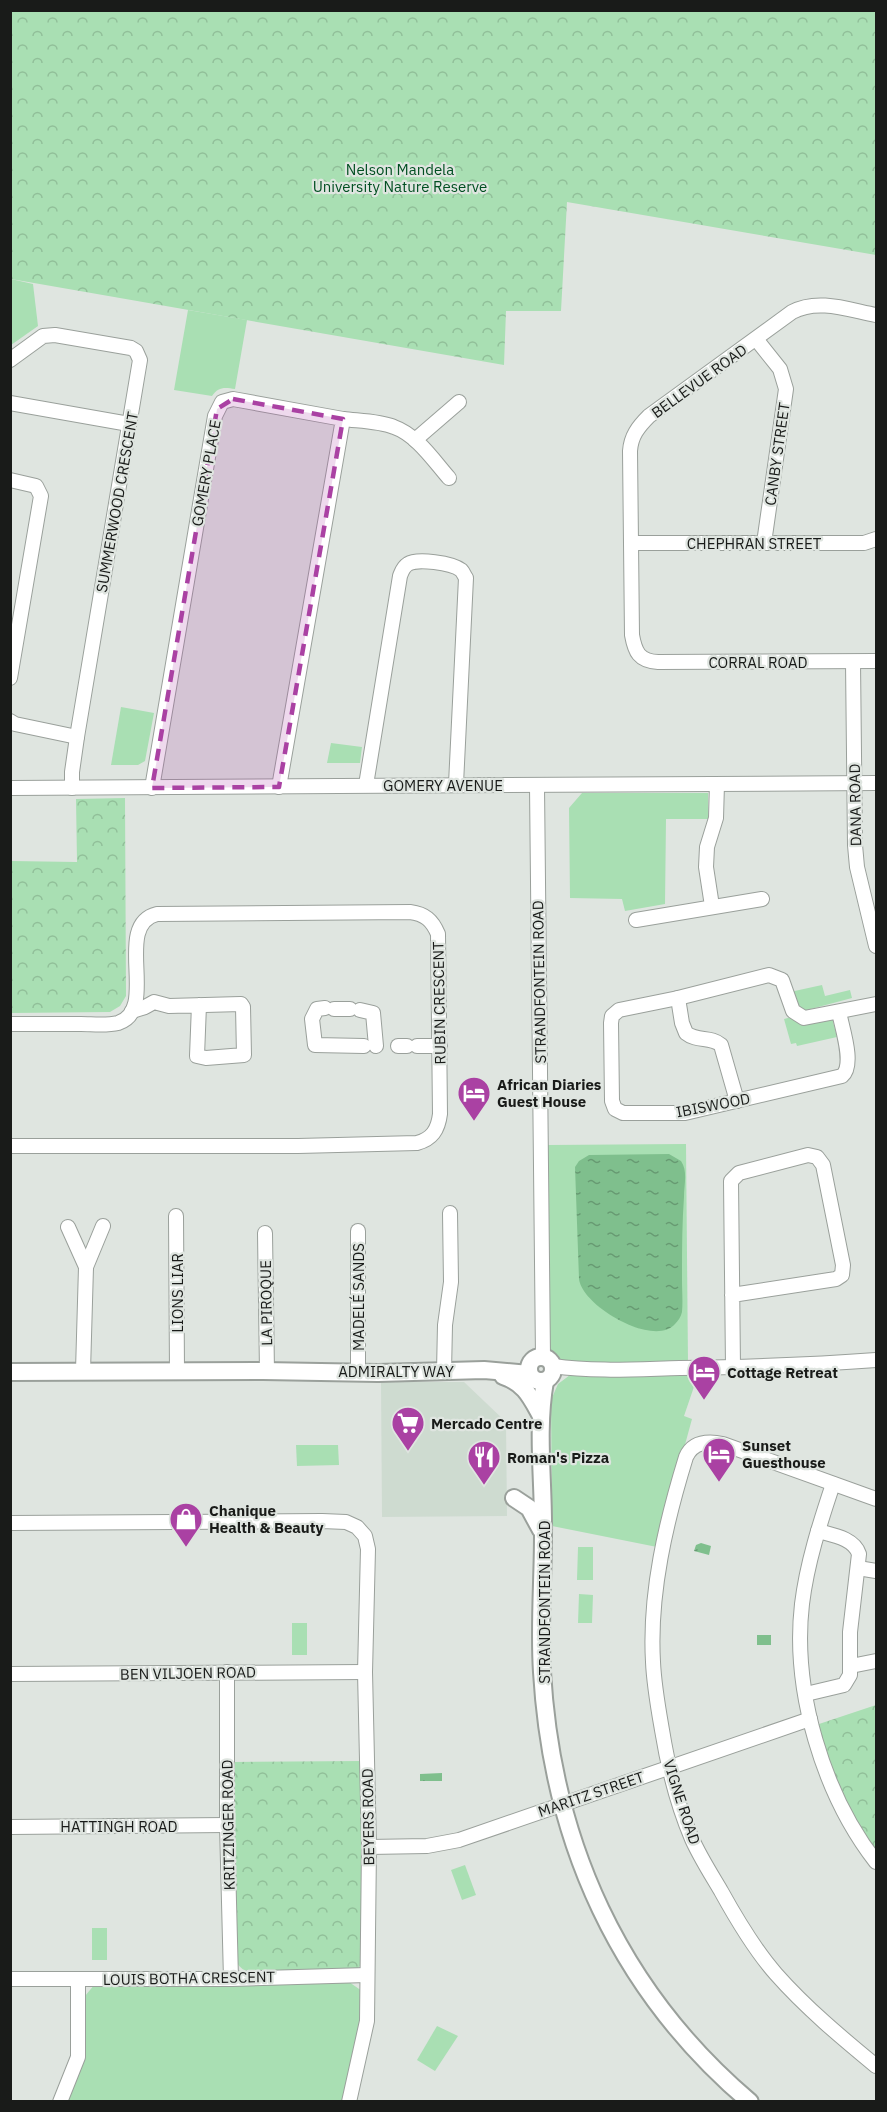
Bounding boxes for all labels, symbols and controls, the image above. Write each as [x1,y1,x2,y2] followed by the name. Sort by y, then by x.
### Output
[313,160,487,196] park label: Nelson Mandela University Nature Reserve
[648,340,750,422] street label: BELLEVUE ROAD
[760,401,794,507] street label: CANBY STREET
[92,410,142,594] street label: SUMMERWOOD CRESCENT
[187,418,225,528] street label: GOMERY PLACE
[687,534,822,553] street label: CHEPHRAN STREET
[708,653,808,672] street label: CORRAL ROAD
[845,763,865,847] street label: DANA ROAD
[383,776,503,795] street label: GOMERY AVENUE
[528,900,550,1064] street label: STRANDFONTEIN ROAD
[428,941,450,1065] street label: RUBIN CRESCENT
[456,1075,492,1122] hotel icon: African Diaries Guest House
[497,1075,602,1111] place label: African Diaries Guest House
[674,1088,752,1122] street label: IBISWOOD
[349,1243,368,1351] street label: MADELÉ SANDS
[168,1253,187,1333] street label: LIONS LIAR
[256,1260,276,1346] street label: LA PIROQUE
[686,1354,722,1401] hotel icon: Cottage Retreat
[338,1362,454,1381] street label: ADMIRALTY WAY
[727,1363,838,1382] place label: Cottage Retreat
[390,1405,426,1452] supermarket icon: Mercado Centre
[431,1414,542,1433] place label: Mercado Centre
[701,1436,737,1483] hotel icon: Sunset Guesthouse
[742,1436,826,1472] place label: Sunset Guesthouse
[466,1439,502,1486] restaurant icon: Roman's Pizza
[507,1448,610,1467] place label: Roman's Pizza
[168,1501,204,1548] shop icon: Chanique Health & Beauty
[209,1501,324,1537] place label: Chanique Health & Beauty
[535,1520,554,1684] street label: STRANDFONTEIN ROAD
[120,1662,256,1684] street label: BEN VILJOEN ROAD
[659,1757,705,1847] street label: VIGNE ROAD
[217,1759,239,1891] street label: KRITZINGER ROAD
[535,1767,647,1821] street label: MARITZ STREET
[358,1768,378,1866] street label: BEYERS ROAD
[60,1817,178,1836] street label: HATTINGH ROAD
[103,1967,276,1989] street label: LOUIS BOTHA CRESCENT

